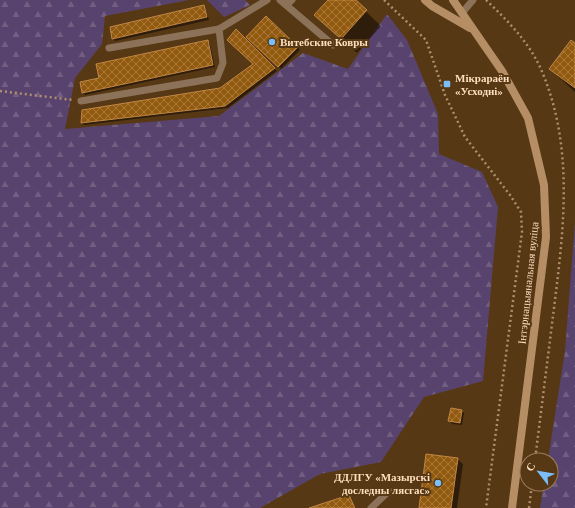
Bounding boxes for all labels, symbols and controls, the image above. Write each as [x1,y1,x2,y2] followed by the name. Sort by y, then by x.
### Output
[280,36,368,48] place label: Витебские Ковры
[267,37,277,47] marker: Витебские Ковры
[455,72,510,97] place label: Мікрараён «Усходні»
[442,79,452,89] marker: Мікрараён «Усходні»
[516,221,540,345] street label: Інтэрнацыянальная вуліца
[519,452,559,492] north arrow
[523,460,538,473] text: С
[334,471,430,496] place label: ДДЛГУ «Мазырскі доследны лясгас»
[433,478,443,488] marker: ДДЛГУ «Мазырскі доследны лясгас»

